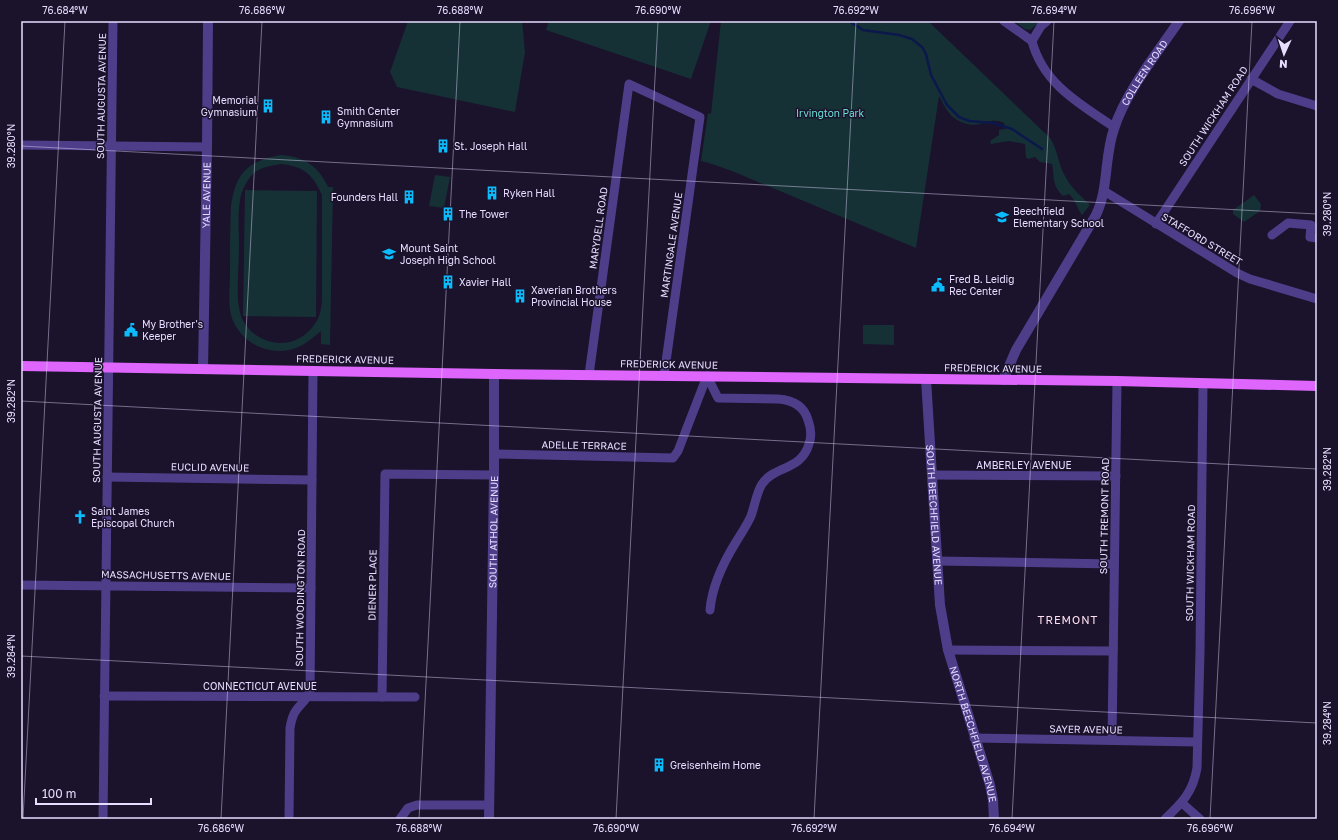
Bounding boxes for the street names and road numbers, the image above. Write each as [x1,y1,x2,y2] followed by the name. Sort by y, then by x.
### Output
[94,33,108,159] street label: SOUTH AUGUSTA AVENUE
[1119,38,1170,107] street label: COLLEEN ROAD
[1176,64,1250,168] street label: SOUTH WICKHAM ROAD
[200,162,213,228] street label: YALE AVENUE
[586,186,610,270] street label: MARYDELL ROAD
[658,191,684,299] street label: MARTINGALE AVENUE
[1160,210,1244,268] street label: STAFFORD STREET
[296,352,394,366] street label: FREDERICK AVENUE
[90,357,104,483] street label: SOUTH AUGUSTA AVENUE
[620,357,718,371] street label: FREDERICK AVENUE
[944,361,1042,375] street label: FREDERICK AVENUE
[541,438,627,452] street label: ADELLE TERRACE
[924,444,945,585] street label: SOUTH BEECHFIELD AVENUE
[1097,458,1111,574] street label: SOUTH TREMONT ROAD
[976,459,1072,471] street label: AMBERLEY AVENUE
[171,460,249,474] street label: EUCLID AVENUE
[486,476,500,588] street label: SOUTH ATHOL AVENUE
[1183,504,1197,622] street label: SOUTH WICKHAM ROAD
[293,529,307,667] street label: SOUTH WOODINGTON ROAD
[365,549,379,621] street label: DIENER PLACE
[101,568,231,582] street label: MASSACHUSETTS AVENUE
[947,665,999,803] street label: NORTH BEECHFIELD AVENUE
[203,680,317,692] street label: CONNECTICUT AVENUE
[1049,722,1123,736] street label: SAYER AVENUE

